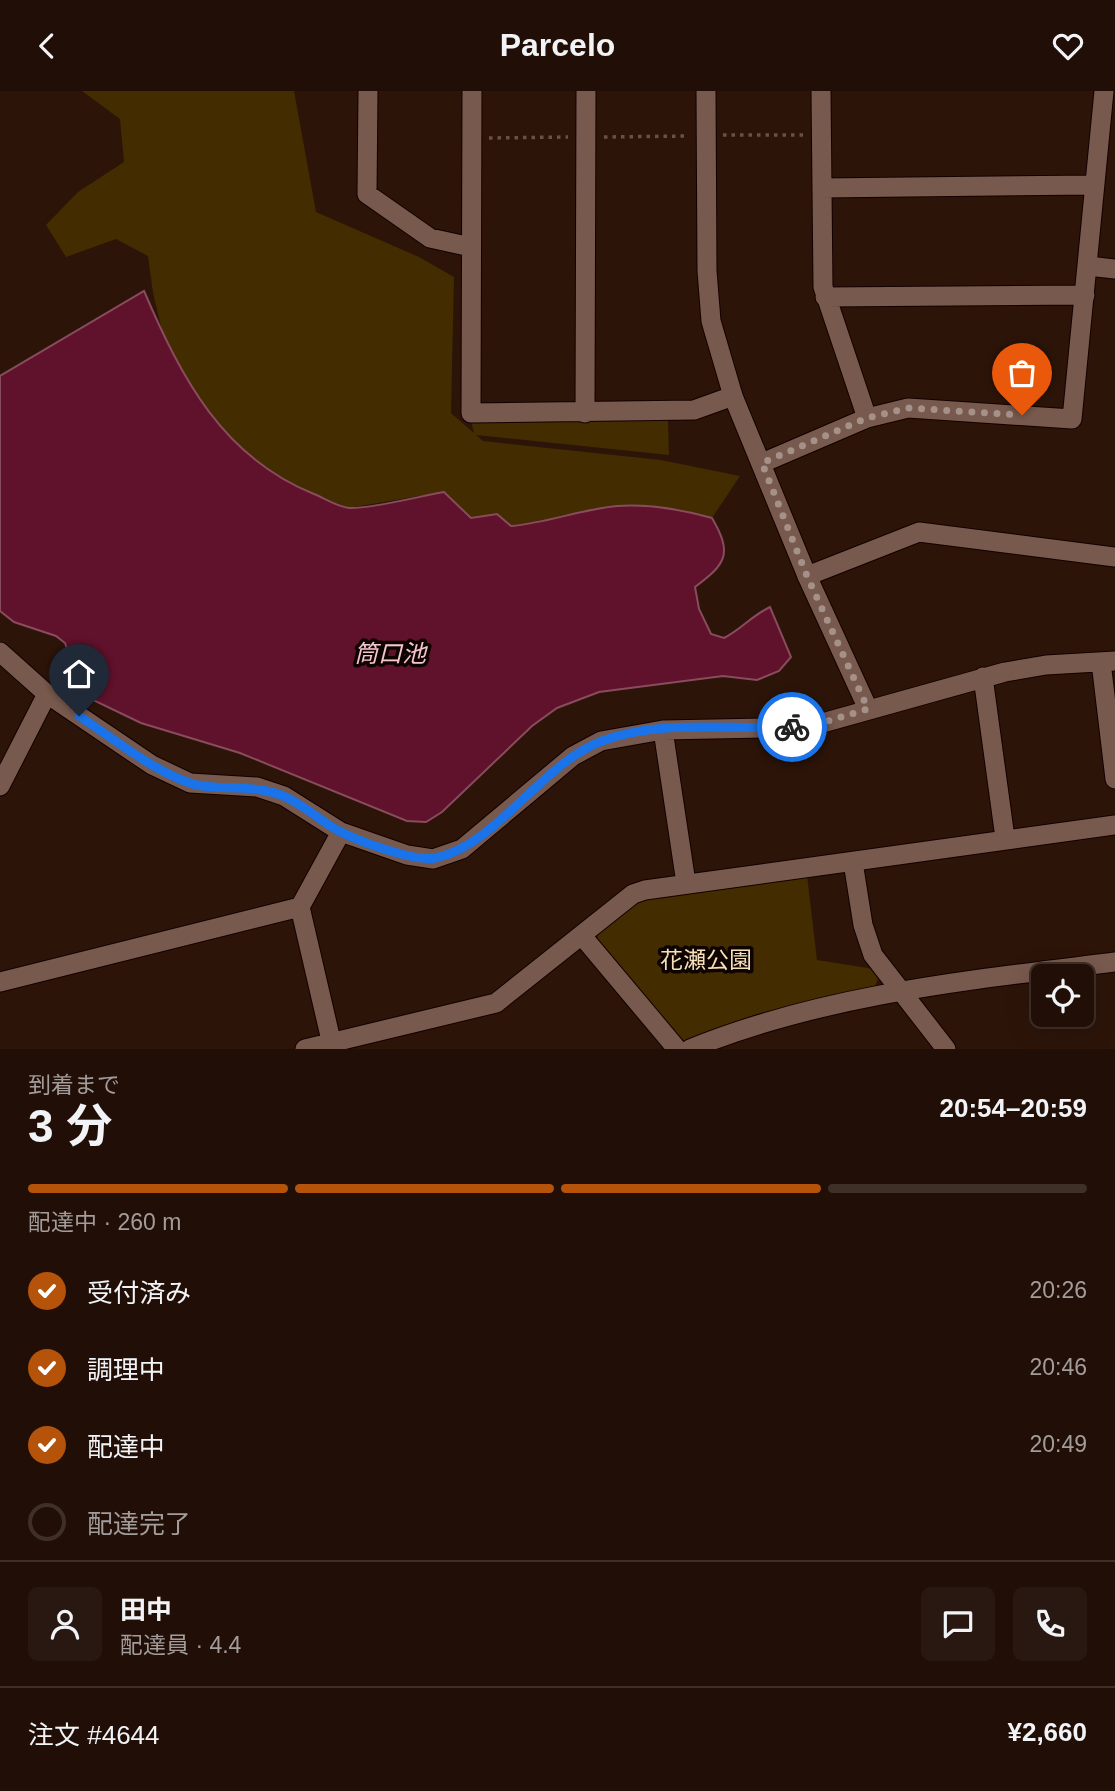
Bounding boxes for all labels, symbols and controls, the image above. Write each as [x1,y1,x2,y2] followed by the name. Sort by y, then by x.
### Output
[28,27,66,65] icon: back
[500,27,615,63] text: Parcelo
[1049,27,1087,65] icon: heart
[992,343,1052,415] pin
[1003,354,1041,392] icon: bag
[354,640,428,667] water label: 筒口池
[49,644,109,716] pin
[60,655,98,693] icon: home
[757,692,827,762] courier
[773,708,811,746] icon: bike
[660,947,752,973] park label: 花瀬公園
[1031,964,1094,1027] map controls
[1031,964,1094,1027] button: locate
[28,1072,120,1098] text: 到着まで
[940,1093,1087,1123] text: 20:54–20:59
[28,1100,112,1152] text: 3 分
[28,1209,181,1235] text: 配達中 · 260 m
[28,1272,66,1310] icon: check
[1029,1277,1087,1303] text: 20:26
[87,1278,191,1308] text: 受付済み
[28,1349,66,1387] icon: check
[1029,1354,1087,1380] text: 20:46
[87,1355,165,1385] text: 調理中
[28,1426,66,1464] icon: check
[1029,1431,1087,1457] text: 20:49
[87,1432,165,1462] text: 配達中
[87,1509,191,1539] text: 配達完了
[28,1587,102,1661] button: person
[921,1587,995,1661] button: chat
[1013,1587,1087,1661] button: phone
[120,1595,172,1625] text: 田中
[120,1632,241,1658] text: 配達員 · 4.4
[1007,1717,1087,1747] text: ¥2,660
[28,1720,160,1750] text: 注文 #4644

